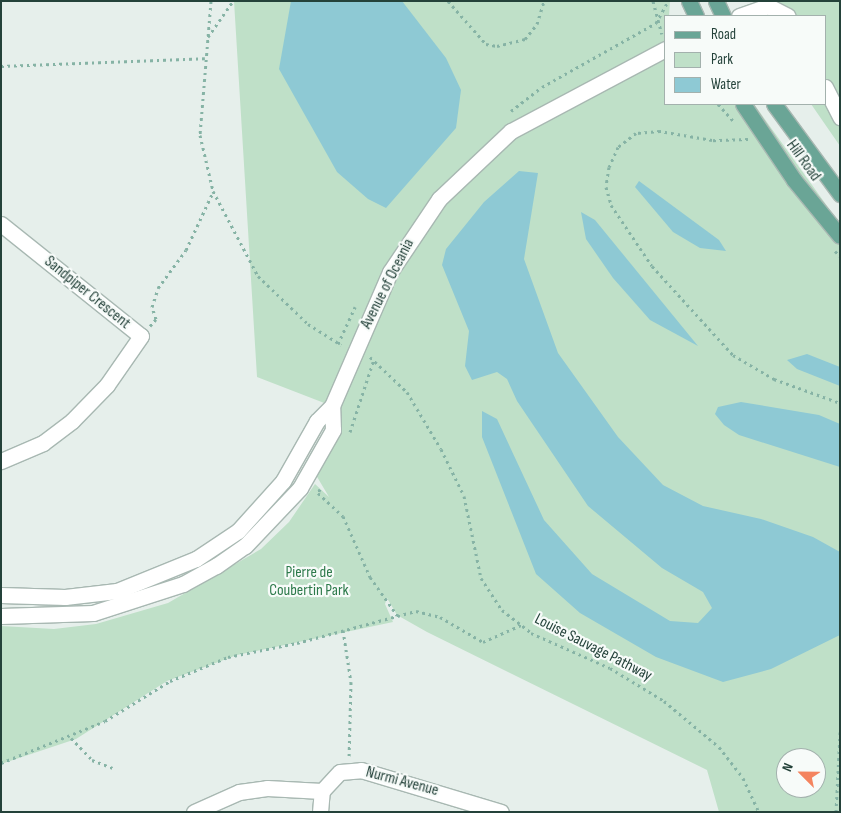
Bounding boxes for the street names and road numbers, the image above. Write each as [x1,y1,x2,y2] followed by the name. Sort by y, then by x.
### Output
[782,137,824,185] street label: Hill Road
[357,236,419,332] street label: Avenue of Oceania
[40,252,134,334] street label: Sandpiper Crescent
[531,610,655,686] street label: Louise Sauvage Pathway
[364,763,440,801] street label: Nurmi Avenue

